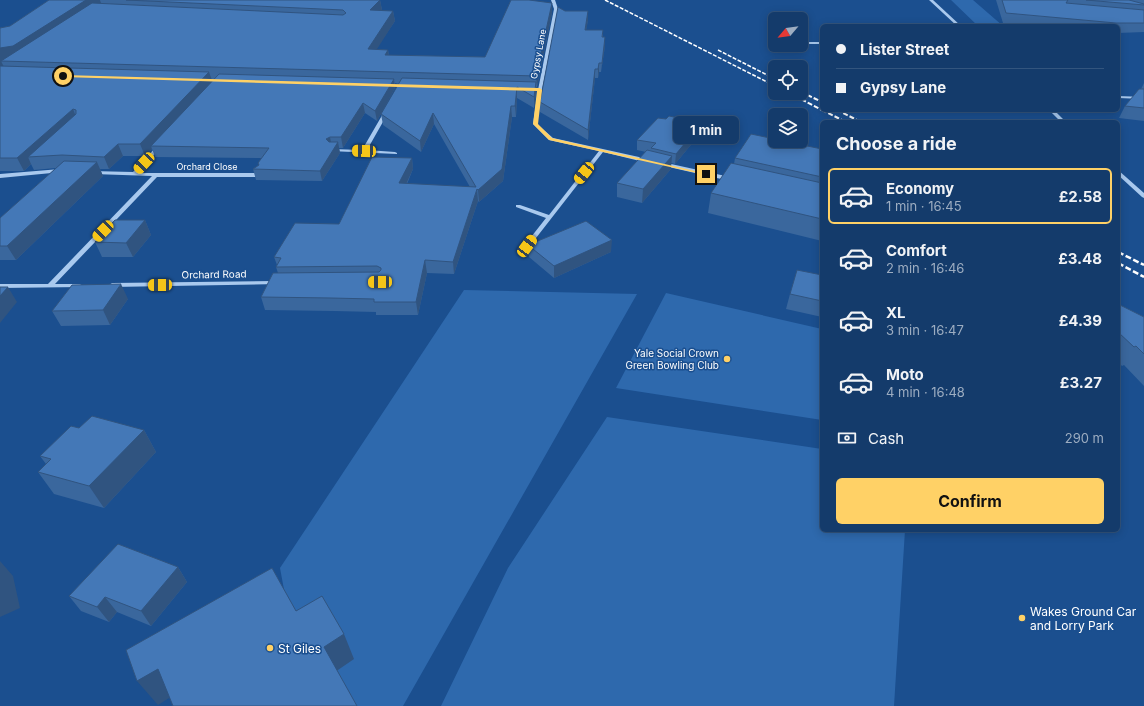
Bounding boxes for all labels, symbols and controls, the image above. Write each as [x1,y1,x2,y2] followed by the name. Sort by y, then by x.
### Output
[768,12,808,52] north arrow
[768,12,808,148] map controls
[528,28,548,80] street label: Gypsy Lane
[860,40,949,59] text: Lister Street
[768,60,808,100] button: locate
[54,67,72,85] route start
[860,78,946,97] text: Gypsy Lane
[768,108,808,148] button: layers
[673,116,739,144] callout: 1 min
[690,122,722,138] text: 1 min
[836,133,957,154] text: Choose a ride
[352,145,376,157] car
[131,150,157,176] car
[572,160,596,186] car
[176,161,238,172] street label: Orchard Close
[697,165,715,183] route end
[838,178,874,214] icon: car
[886,179,954,198] text: Economy
[1059,187,1102,206] text: £2.58
[886,198,962,214] text: 1 min · 16:45
[90,218,116,244] car
[515,233,539,259] car
[838,240,874,276] icon: car
[886,241,947,260] text: Comfort
[1058,249,1102,268] text: £3.48
[886,260,964,276] text: 2 min · 16:46
[181,267,247,281] street label: Orchard Road
[368,276,392,288] car
[148,279,172,291] car
[838,302,874,338] icon: car
[886,303,906,322] text: XL
[1059,311,1102,330] text: £4.39
[886,322,964,338] text: 3 min · 16:47
[626,347,719,371] place label: Yale Social Crown Green Bowling Club
[722,354,732,364] marker: Yale Social Crown Green Bowling Club
[838,364,874,400] icon: car
[886,365,924,384] text: Moto
[1060,373,1102,392] text: £3.27
[886,384,965,400] text: 4 min · 16:48
[836,427,858,449] icon: cash
[868,429,904,448] text: Cash
[1065,430,1104,446] text: 290 m
[836,478,1104,524] button: Confirm
[1030,604,1137,633] place label: Wakes Ground Car and Lorry Park
[1017,613,1027,623] marker: Wakes Ground Car and Lorry Park
[278,641,321,656] place label: St Giles
[265,643,275,653] marker: St Giles

